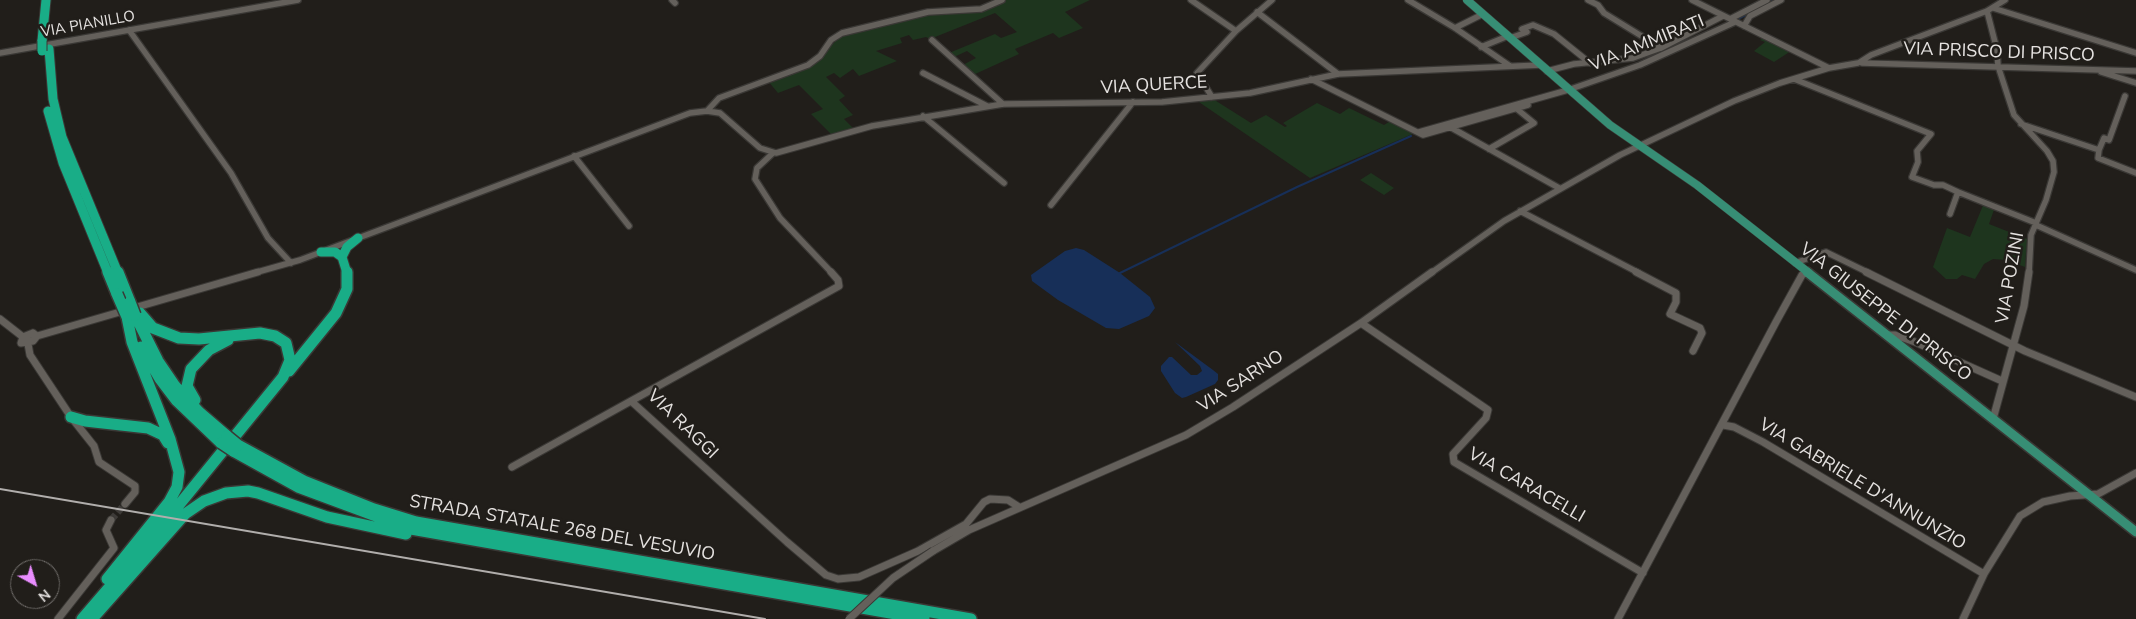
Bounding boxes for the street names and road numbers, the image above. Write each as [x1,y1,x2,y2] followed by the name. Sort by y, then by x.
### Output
[39,8,137,42] street label: VIA PIANILLO
[1586,11,1708,77] street label: VIA AMMIRATI
[1903,39,2095,67] street label: VIA PRISCO DI PRISCO
[1100,72,1208,100] street label: VIA QUERCE
[1992,230,2030,326] street label: VIA POZINI
[1795,239,1975,387] street label: VIA GIUSEPPE DI PRISCO
[1194,346,1288,418] street label: VIA SARNO
[642,386,722,464] street label: VIA RAGGI
[1755,415,1969,555] street label: VIA GABRIELE D'ANNUNZIO
[1464,444,1588,528] street label: VIA CARACELLI
[408,491,716,567] street label: STRADA STATALE 268 DEL VESUVIO

